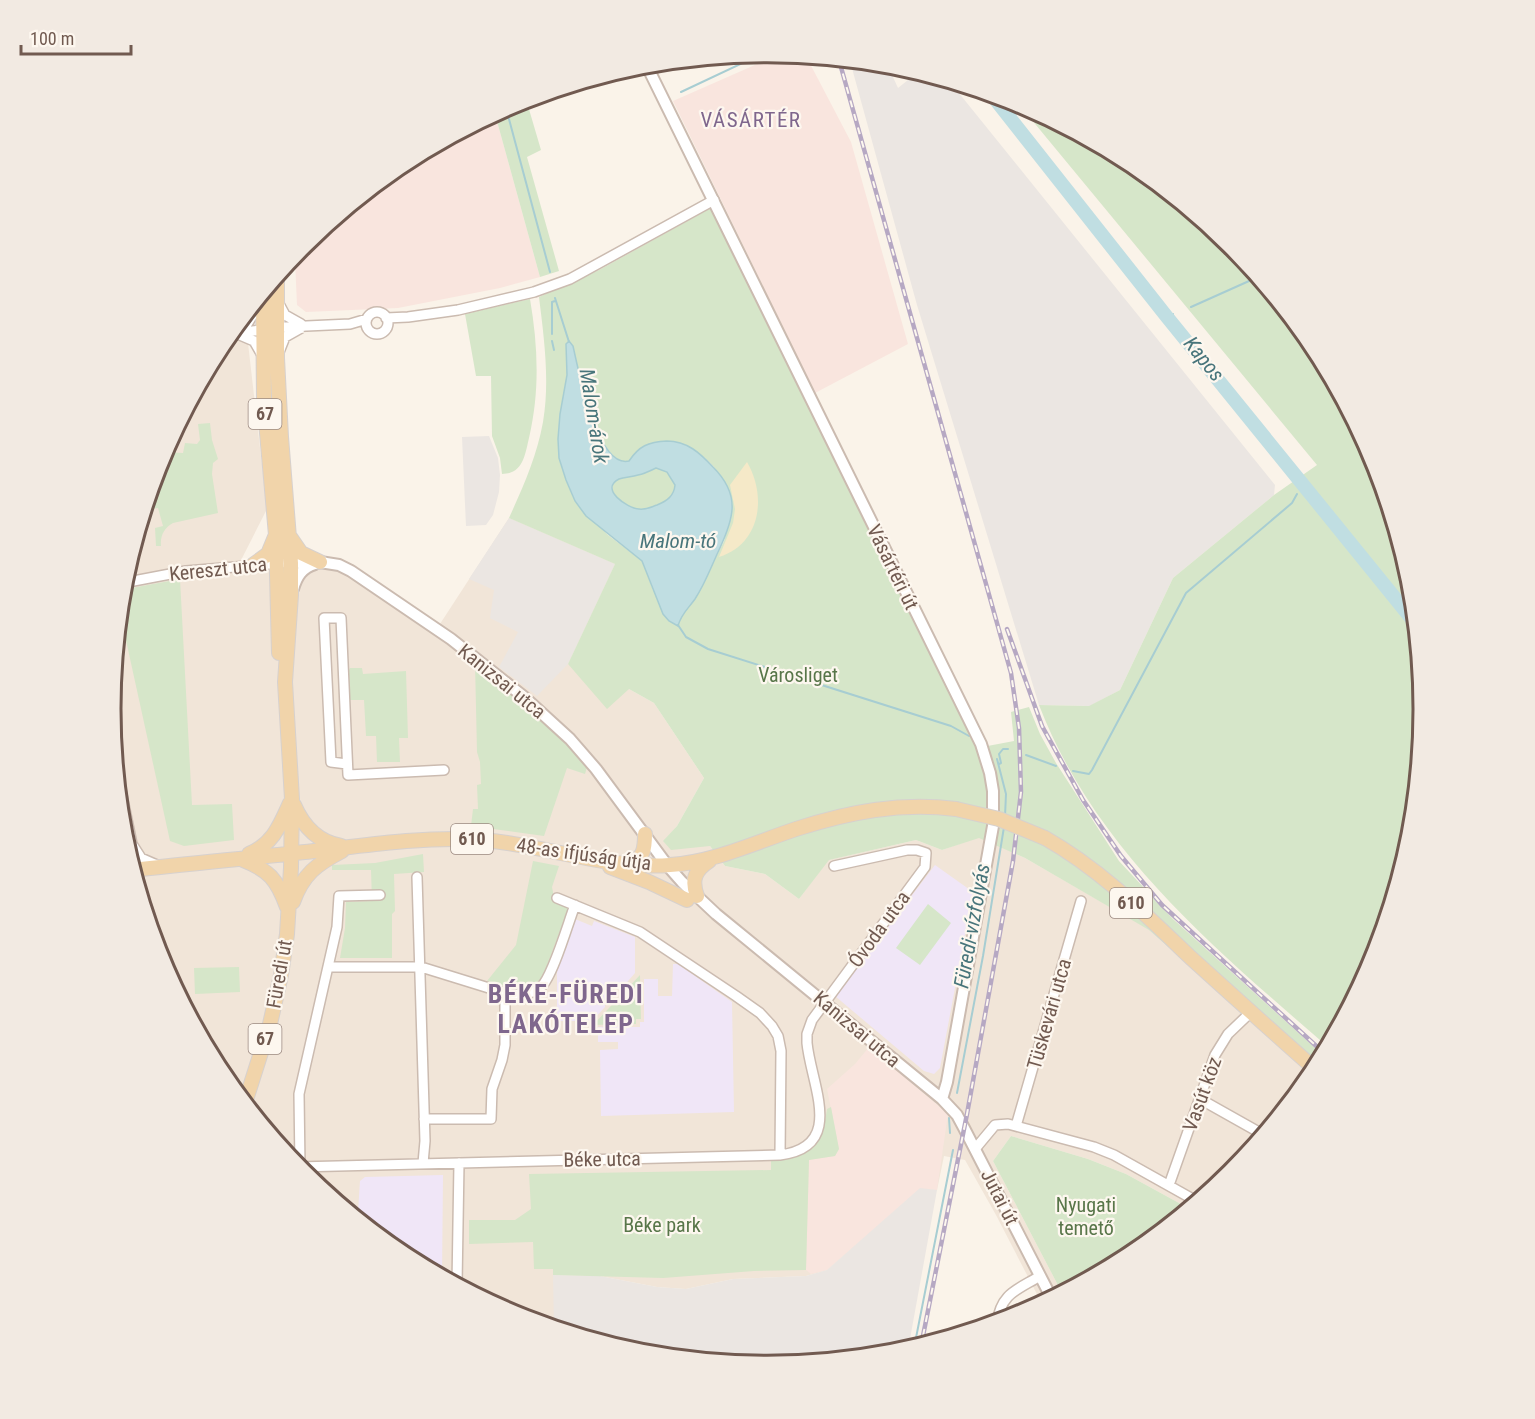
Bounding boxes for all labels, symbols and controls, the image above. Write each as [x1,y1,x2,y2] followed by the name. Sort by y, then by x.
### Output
[21,18,130,56] scale bar
[30,28,74,49] text: 100 m
[701,108,801,132] district label: VÁSÁRTÉR
[1179,332,1229,386] water label: Kapos
[575,367,613,466] water label: Malom-árok
[248,399,282,429] road number: 67
[862,520,924,614] street label: Vásártéri út
[640,529,716,553] water label: Malom-tó
[168,552,268,586] street label: Kereszt utca
[453,638,551,724] street label: Kanizsai utca
[758,663,838,687] park label: Városliget
[451,824,493,854] road number: 610
[515,833,653,875] street label: 48-as ifjúság útja
[949,862,995,990] water label: Füredi-vízfolyás
[843,886,915,972] street label: Óvoda utca
[1110,888,1152,918] road number: 610
[261,938,297,1010] street label: Füredi út
[1022,956,1076,1072] street label: Tüskevári utca
[488,979,644,1039] district label: BÉKE-FÜREDI LAKÓTELEP
[809,986,905,1072] street label: Kanizsai utca
[248,1024,282,1054] road number: 67
[1177,1054,1227,1134] street label: Vasút köz
[563,1146,641,1172] street label: Béke utca
[976,1165,1024,1229] street label: Jutai út
[1056,1193,1116,1240] park label: Nyugati temető
[623,1213,701,1237] park label: Béke park

